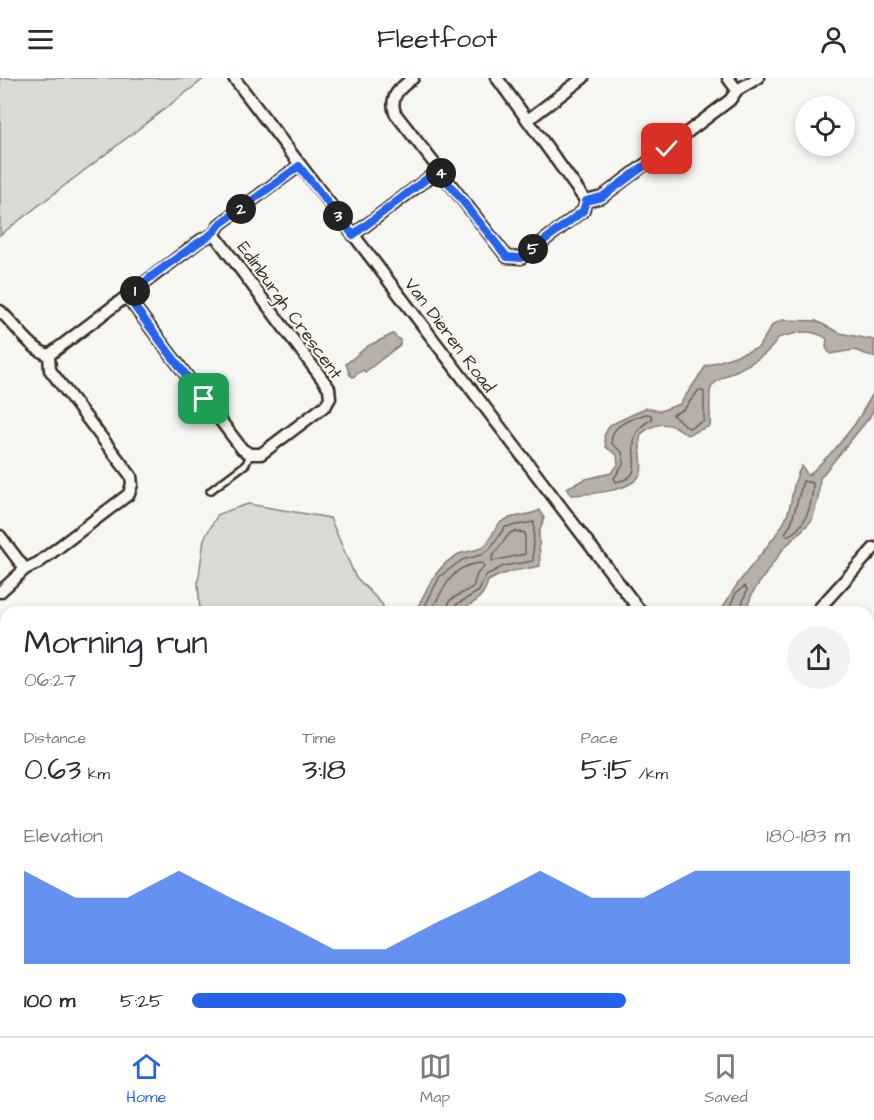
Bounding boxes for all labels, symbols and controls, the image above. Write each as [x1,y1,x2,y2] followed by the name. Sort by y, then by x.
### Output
[377,20,497,58] text: Fleetfoot
[24,23,57,56] icon: menu
[817,23,850,56] icon: person
[795,96,855,156] map controls
[795,96,855,156] button: locate
[641,123,692,174] pin
[650,132,683,165] icon: check
[426,158,456,188] pin: 4
[436,162,446,184] text: 4
[226,194,256,224] pin: 2
[236,198,246,220] text: 2
[323,201,353,231] pin: 3
[334,205,342,227] text: 3
[518,234,548,264] pin: 5
[230,236,349,386] street label: Edinburgh Crescent
[527,238,539,260] text: 5
[398,273,501,398] street label: Van Dieren Road
[120,276,150,306] pin: 1
[134,280,136,302] text: 1
[178,373,229,424] pin
[187,382,220,415] icon: arrive
[24,620,208,666] text: Morning run
[787,626,850,689] button: share
[24,666,76,694] text: 06:27
[24,727,86,749] text: Distance
[302,727,336,749] text: Time
[581,727,618,749] text: Pace
[24,749,81,791] text: 0.63
[302,749,346,791] text: 3:18
[581,749,632,791] text: 5:15
[81,763,110,785] text: km
[632,763,668,785] text: /km
[24,822,103,850] text: Elevation
[766,822,850,850] text: 180–183 m
[24,987,75,1015] text: 100 m
[120,987,163,1015] text: 5:25
[126,1050,166,1108] tab: Home
[419,1050,452,1108] tab: Map
[704,1050,748,1108] tab: Saved

